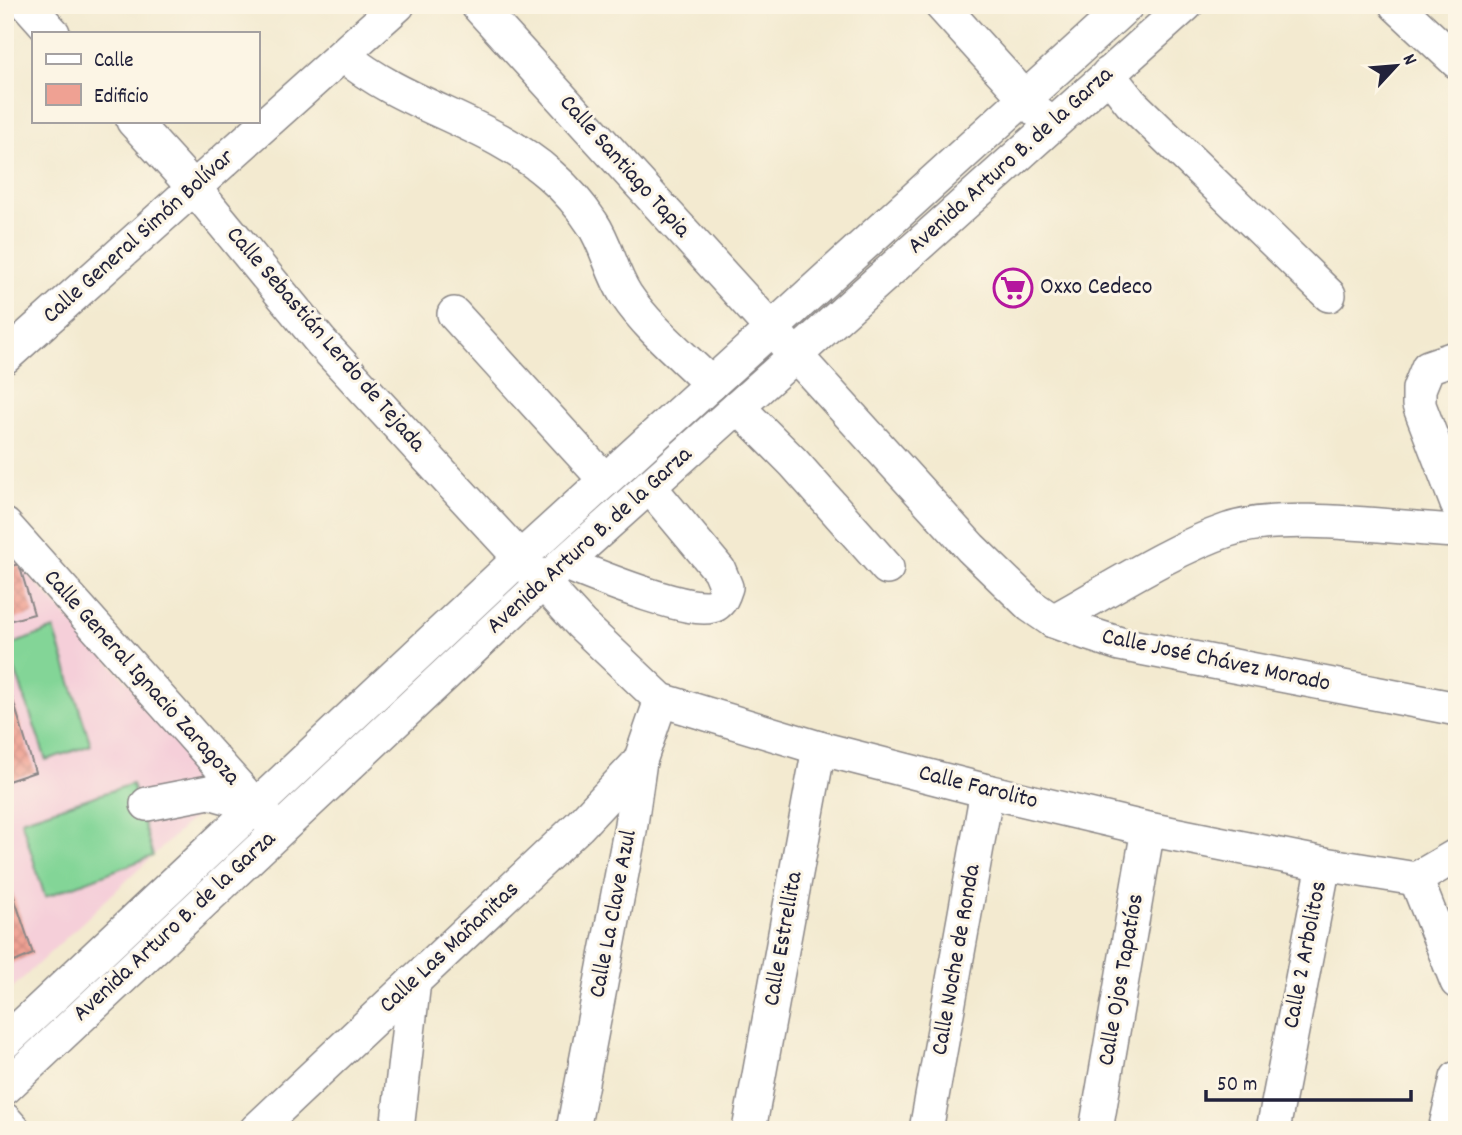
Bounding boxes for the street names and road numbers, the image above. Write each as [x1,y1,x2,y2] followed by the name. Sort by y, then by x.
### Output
[901,59,1122,263] street label: Avenida Arturo B. de la Garza
[550,88,698,247] street label: Calle Santiago Tapia
[36,142,242,332] street label: Calle General Simón Bolívar
[217,220,433,461] street label: Calle Sebastián Lerdo de Tejada
[480,439,701,643] street label: Avenida Arturo B. de la Garza
[35,562,248,794] street label: Calle General Ignacio Zaragoza
[1099,620,1333,702] street label: Calle José Chávez Morado
[915,757,1041,819] street label: Calle Farolito
[66,823,285,1030] street label: Avenida Arturo B. de la Garza
[581,827,647,1001] street label: Calle La Clave Azul
[923,861,991,1058] street label: Calle Noche de Ronda
[755,868,813,1009] street label: Calle Estrellita
[372,874,528,1022] street label: Calle Las Mañanitas
[1275,878,1337,1032] street label: Calle 2 Arbolitos
[1090,891,1154,1069] street label: Calle Ojos Tapatíos

